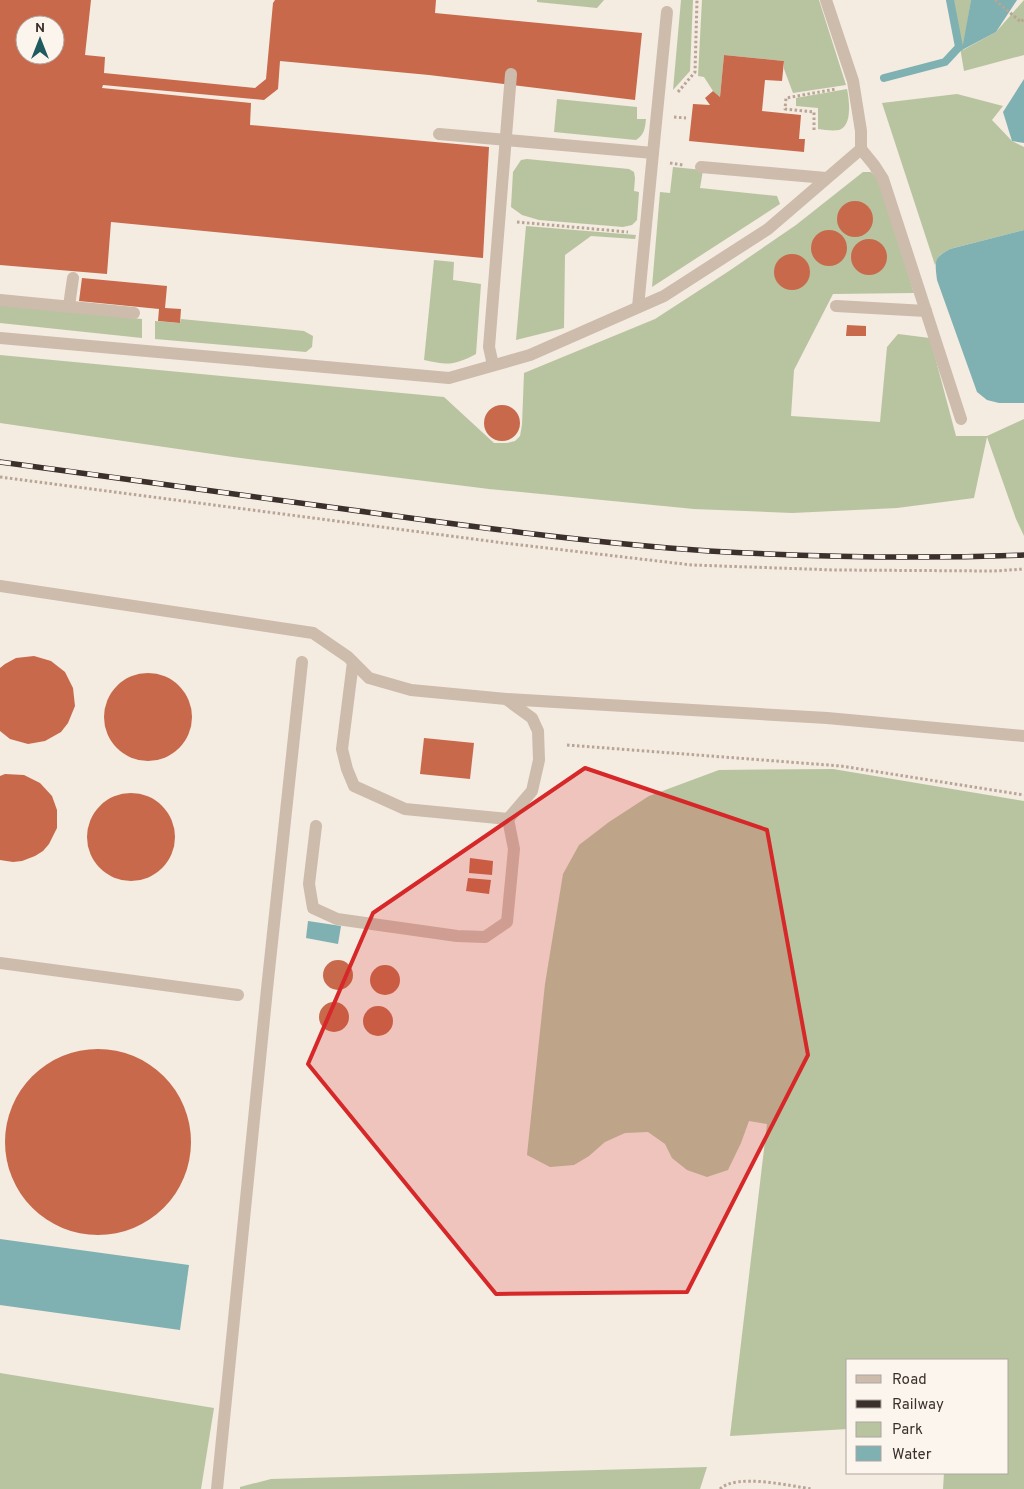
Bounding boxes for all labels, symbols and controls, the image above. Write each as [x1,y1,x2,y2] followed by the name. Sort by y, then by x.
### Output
[15,15,65,65] north arrow
[35,20,45,37] text: N
[846,1359,1009,1474] legend
[892,1371,927,1390] text: Road
[892,1396,944,1415] text: Railway
[892,1421,923,1440] text: Park
[892,1446,932,1465] text: Water

